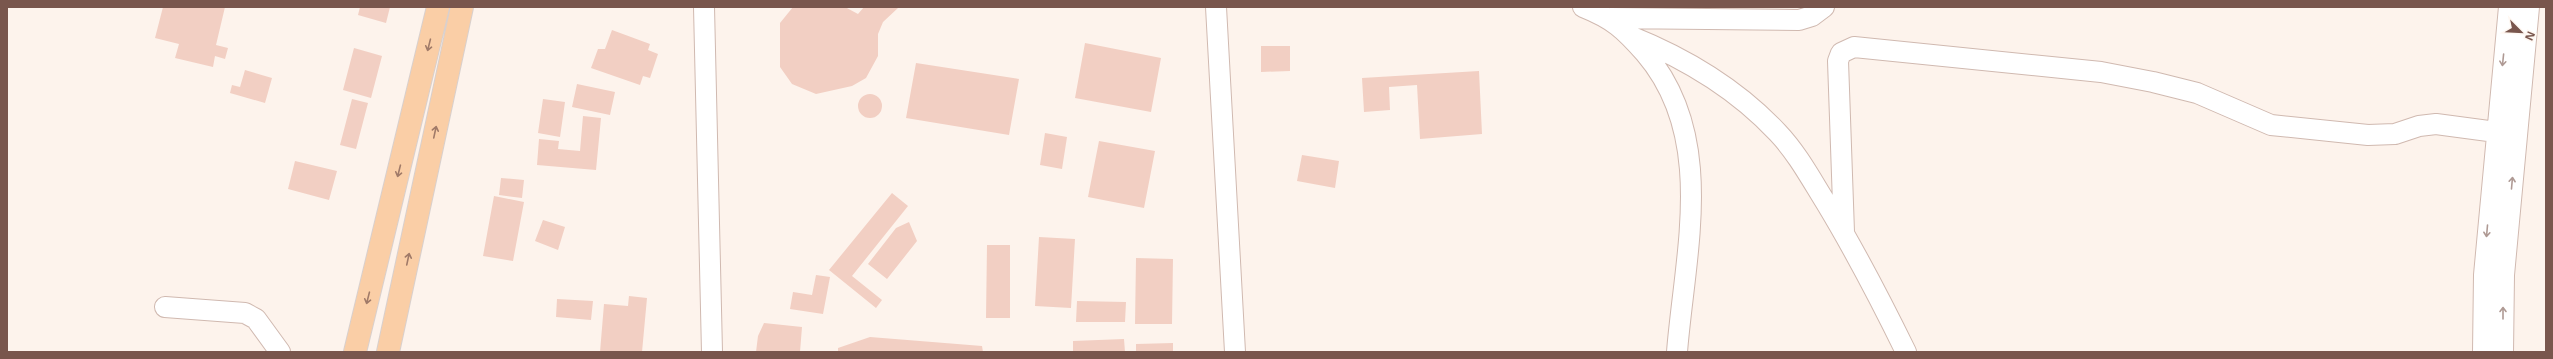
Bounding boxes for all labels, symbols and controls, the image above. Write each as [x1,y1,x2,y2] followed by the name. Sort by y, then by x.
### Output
[2501,12,2541,52] north arrow
[2522,29,2539,43] text: N
[425,38,432,51] one-way arrow
[2499,53,2506,66] one-way arrow
[431,126,439,139] one-way arrow
[394,164,402,177] one-way arrow
[2508,177,2515,190] one-way arrow
[2484,224,2491,237] one-way arrow
[404,253,412,266] one-way arrow
[364,291,372,304] one-way arrow
[2499,307,2507,320] one-way arrow

